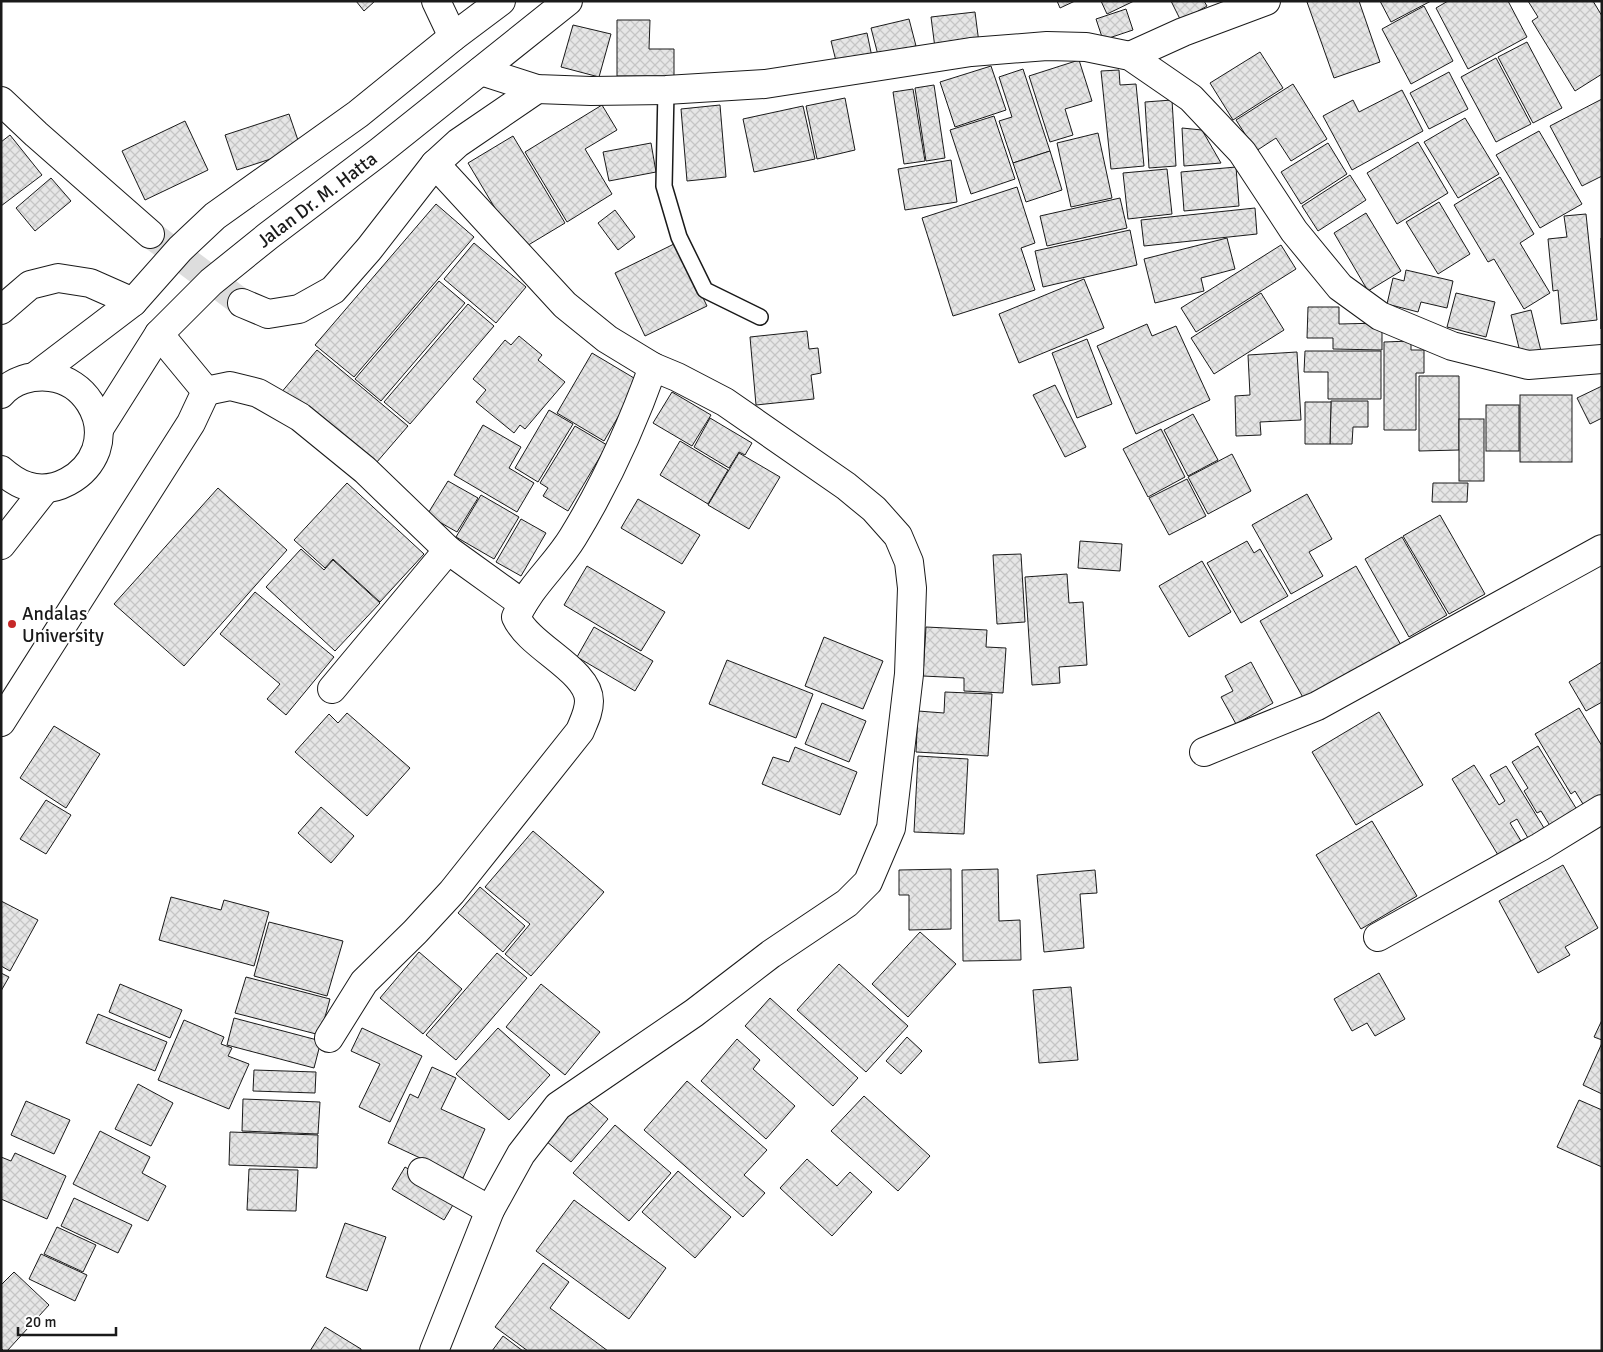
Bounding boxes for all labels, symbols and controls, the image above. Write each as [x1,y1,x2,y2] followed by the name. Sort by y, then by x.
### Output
[252,147,382,253] street label: Jalan Dr. M. Hatta
[22,602,104,648] place label: Andalas University
[6,618,18,630] marker: Andalas University
[18,1304,115,1336] scale bar
[25,1313,56,1331] text: 20 m

